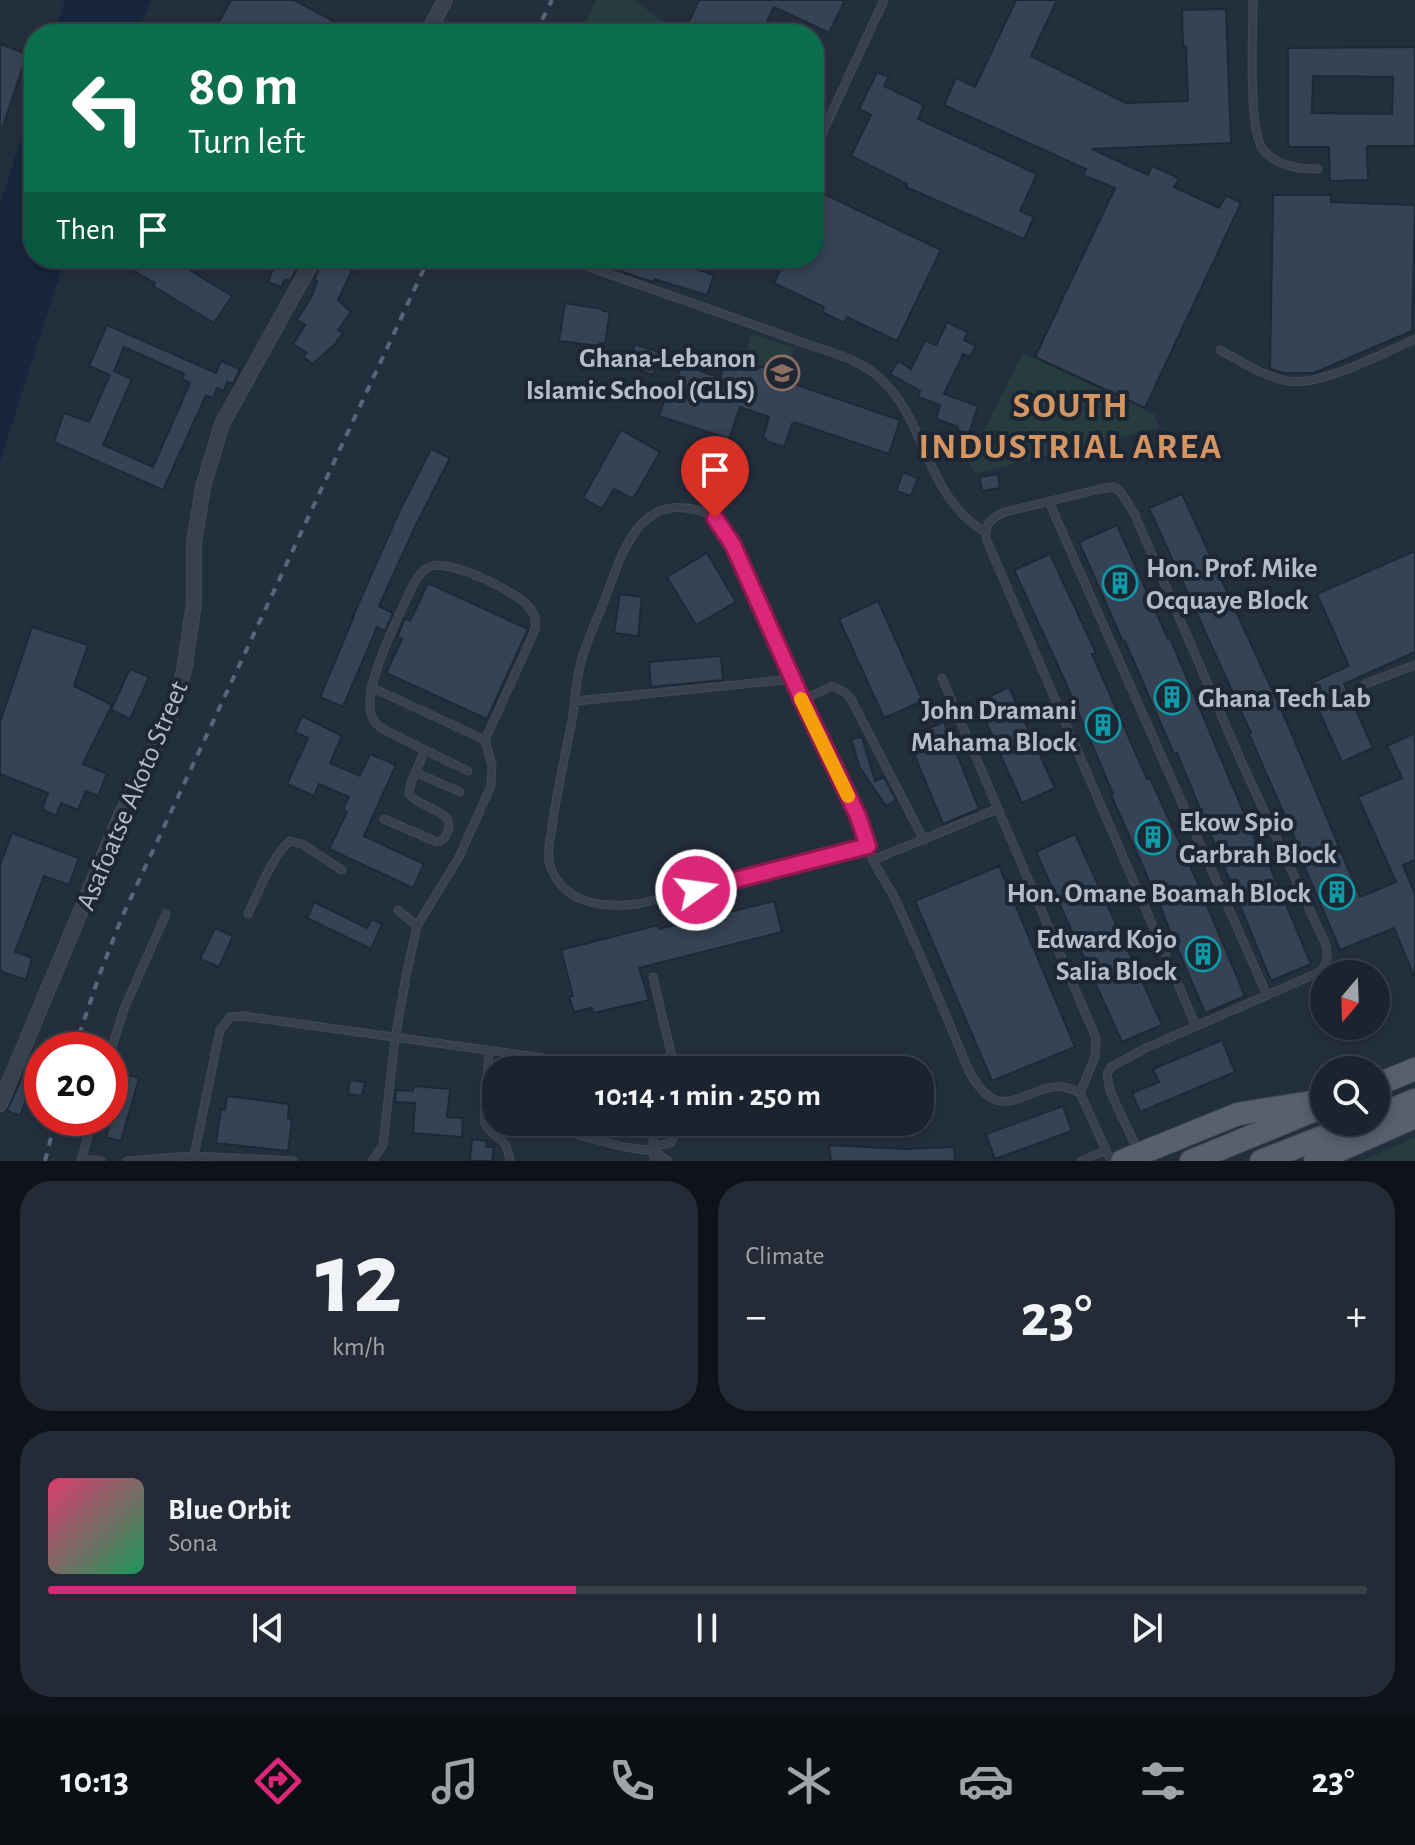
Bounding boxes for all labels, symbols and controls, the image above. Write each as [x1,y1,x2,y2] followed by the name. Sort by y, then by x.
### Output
[56,56,160,160] icon: left
[188,59,298,115] text: 80 m
[188,124,305,160] text: Turn left
[131,208,175,252] icon: arrive
[56,215,115,245] text: Then
[526,345,756,405] place label: Ghana-Lebanon Islamic School (GLIS)
[763,354,801,392] school or university icon: Ghana-Lebanon Islamic School (GLIS)
[919,388,1223,465] district label: SOUTH INDUSTRIAL AREA
[681,436,749,518] pin
[693,448,737,492] icon: arrive
[1146,555,1317,615] place label: Hon. Prof. Mike Ocquaye Block
[1101,564,1139,602] building icon: Hon. Prof. Mike Ocquaye Block
[72,677,194,914] street label: Asafoatse Akoto Street
[1153,678,1191,716] building icon: Ghana Tech Lab
[1198,685,1371,713] place label: Ghana Tech Lab
[911,697,1077,757] place label: John Dramani Mahama Block
[1084,706,1122,744] building icon: John Dramani Mahama Block
[1179,809,1337,869] place label: Ekow Spio Garbrah Block
[1134,818,1172,856] building icon: Ekow Spio Garbrah Block
[654,848,738,932] position arrow
[1318,873,1356,911] building icon: Hon. Omane Boamah Block
[1007,880,1311,908] place label: Hon. Omane Boamah Block
[1036,926,1177,986] place label: Edward Kojo Salia Block
[1184,935,1222,973] building icon: Edward Kojo Salia Block
[1310,960,1390,1040] north arrow
[1310,960,1390,1136] map controls
[24,1032,128,1136] speed limit sign: 20
[1310,1056,1390,1136] button: search
[595,1081,821,1111] text: 10:14 · 1 min · 250 m
[316,1228,402,1332] text: 12
[746,1243,824,1269] text: Climate
[1020,1287,1092,1347] text: 23°
[746,1295,767,1339] text: −
[1346,1295,1367,1339] text: +
[332,1334,386,1360] text: km/h
[168,1495,291,1525] text: Blue Orbit
[168,1530,218,1556] text: Sona
[246,1606,290,1650] icon: previous
[685,1606,729,1650] icon: pause
[1125,1606,1169,1650] icon: next
[250,1753,306,1809] icon: directions
[427,1753,483,1809] icon: music
[604,1753,660,1809] icon: phone
[781,1753,837,1809] icon: climate
[958,1753,1014,1809] icon: car
[1135,1753,1191,1809] icon: filters
[60,1763,129,1799] text: 10:13
[1311,1763,1355,1799] text: 23°

